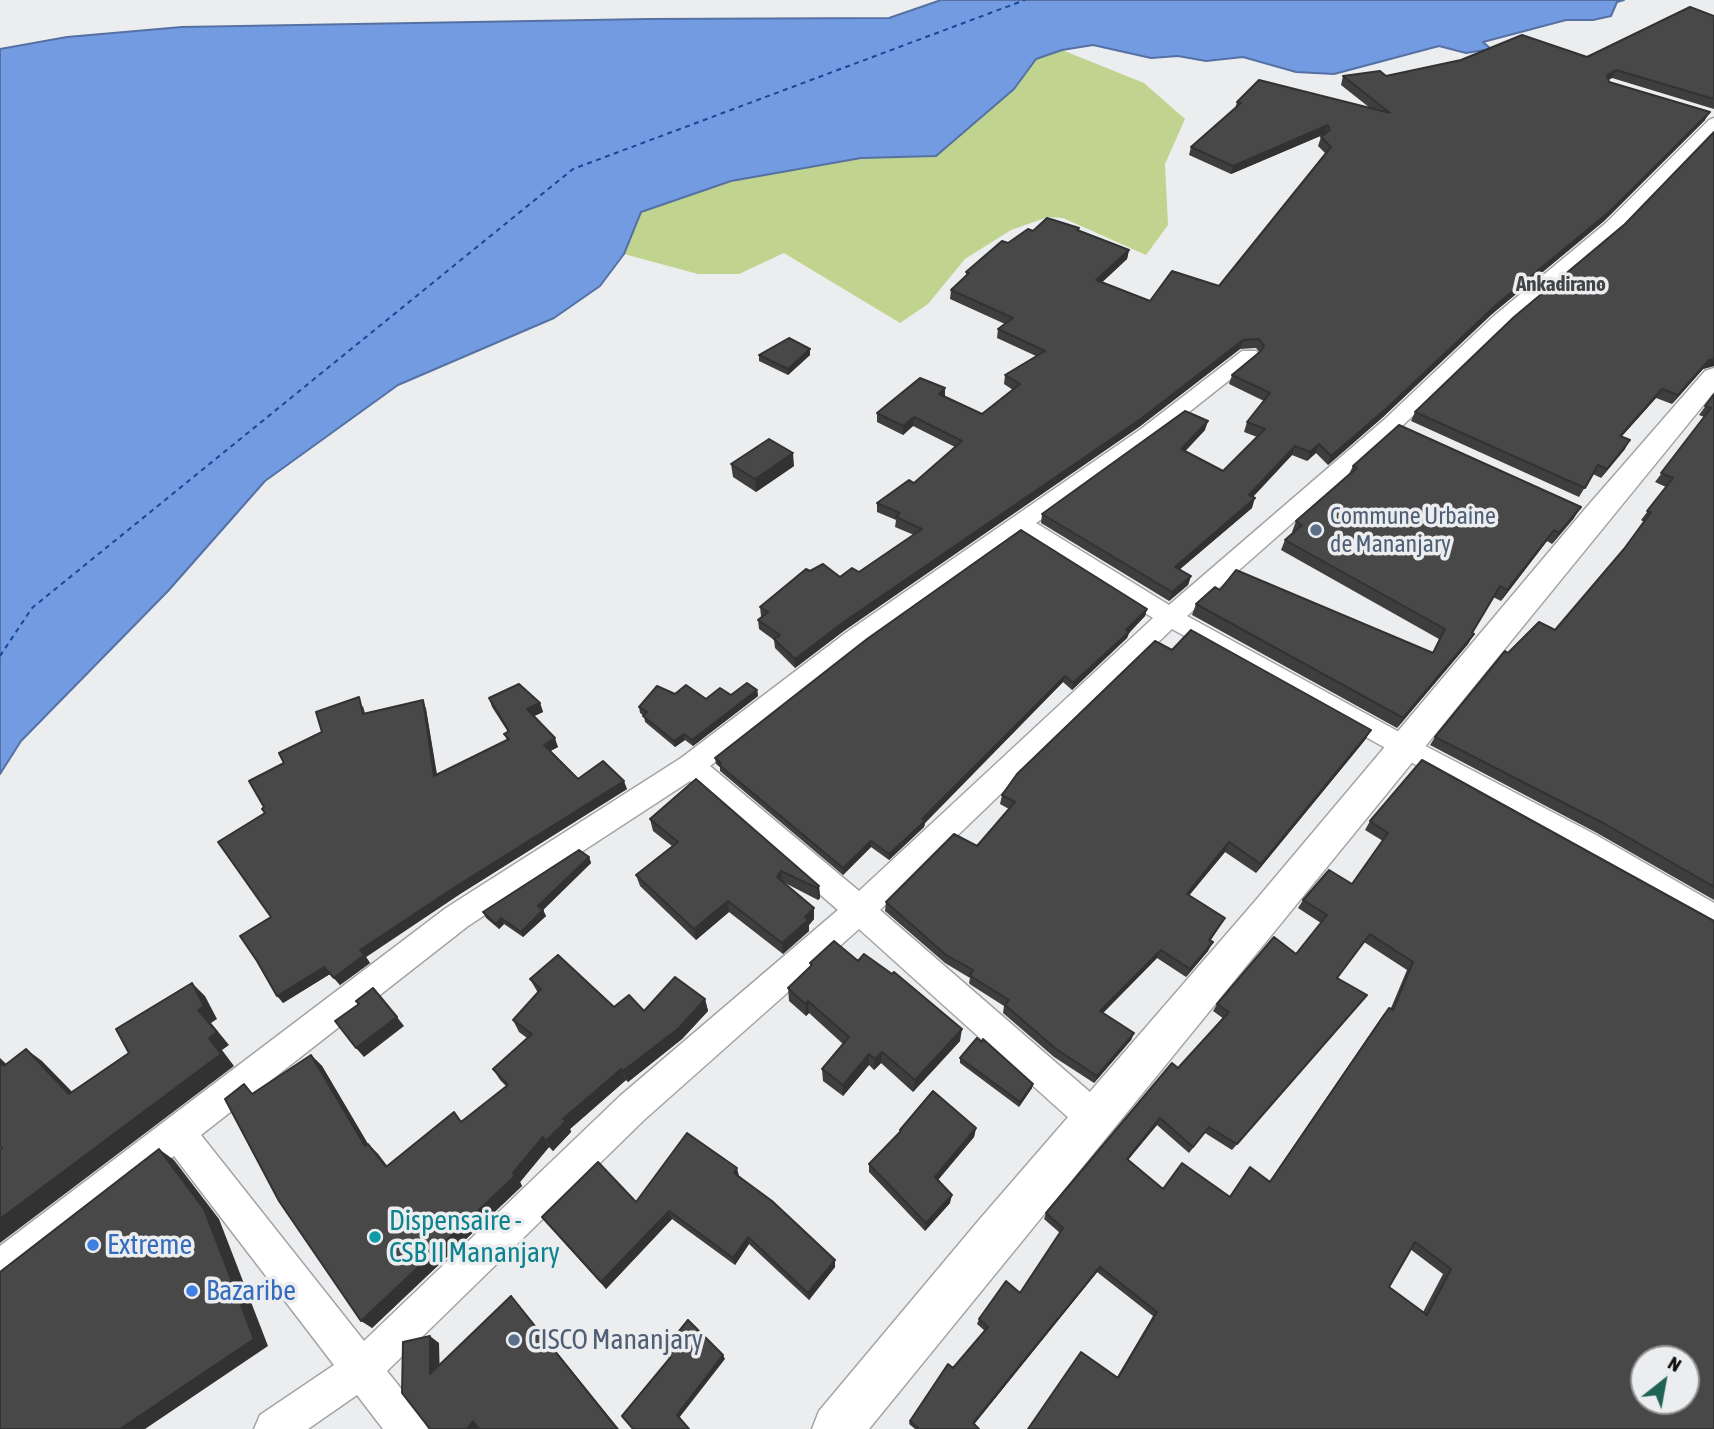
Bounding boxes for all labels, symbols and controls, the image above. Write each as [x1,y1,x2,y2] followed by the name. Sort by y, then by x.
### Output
[1516,271,1606,297] district label: Ankadirano
[1330,502,1496,558] place label: Commune Urbaine de Mananjary
[1308,522,1324,538] marker: Commune Urbaine de Mananjary
[389,1204,560,1270] place label: Dispensaire - CSB II Mananjary
[107,1228,192,1262] place label: Extreme
[367,1229,383,1245] marker: Dispensaire - CSB II Mananjary
[85,1237,101,1253] marker: Extreme
[206,1274,296,1308] place label: Bazaribe
[184,1283,200,1299] marker: Bazaribe
[528,1323,703,1357] place label: CISCO Mananjary
[506,1332,522,1348] marker: CISCO Mananjary
[1630,1345,1700,1415] north arrow
[1664,1351,1685,1376] text: N

